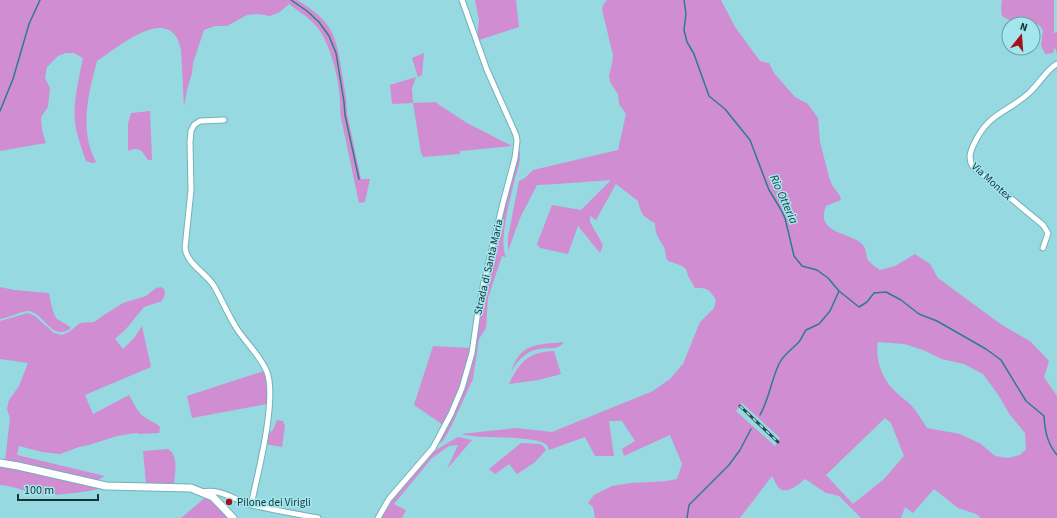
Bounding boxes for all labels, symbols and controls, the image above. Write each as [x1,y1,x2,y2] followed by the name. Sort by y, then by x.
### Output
[1001,16,1041,56] north arrow
[1018,19,1029,35] text: N
[968,159,1015,204] street label: Via Montex
[765,172,802,227] water label: Rio Otteria
[470,218,507,316] street label: Strada di Santa Maria
[18,476,98,502] scale bar
[24,482,54,499] text: 100 m
[237,495,311,510] place label: Pilone dei Virigli
[224,497,234,507] marker: Pilone dei Virigli

